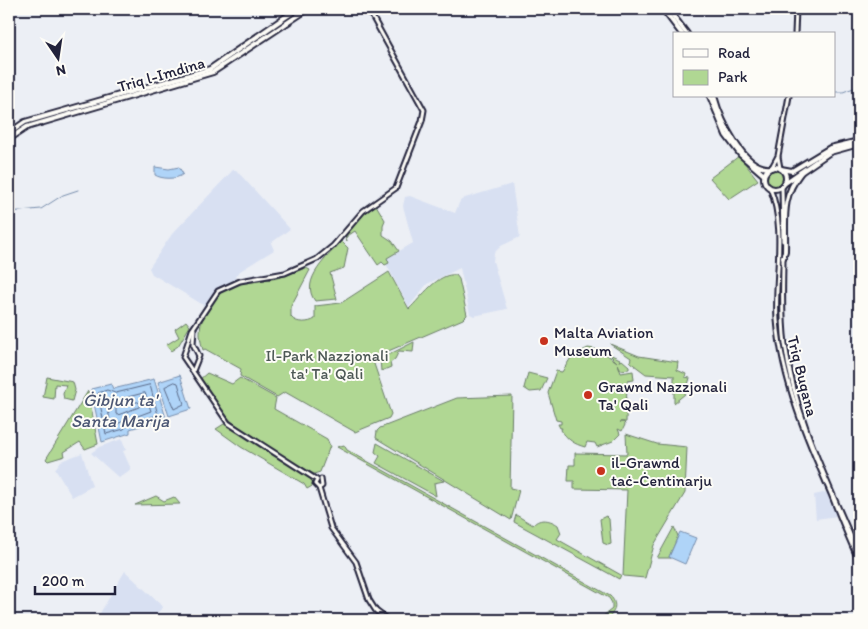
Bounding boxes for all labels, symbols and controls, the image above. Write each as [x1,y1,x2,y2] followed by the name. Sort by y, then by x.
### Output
[32,32,82,82] north arrow
[673,32,836,98] legend
[718,44,751,62] text: Road
[115,53,207,96] street label: Triq l-Imdina
[54,61,67,80] text: N
[718,68,748,86] text: Park
[554,323,654,360] place label: Malta Aviation Museum
[783,334,822,419] street label: Triq Buqana
[538,335,550,347] marker: Malta Aviation Museum
[265,346,389,383] park label: Il-Park Nazzjonali ta' Ta' Qali
[598,377,727,414] place label: Grawnd Nazzjonali Ta' Qali
[71,389,170,432] water label: Ġibjun ta' Santa Marija
[582,389,594,401] marker: Grawnd Nazzjonali Ta' Qali
[611,453,712,490] place label: il-Grawnd taċ-Ċentinarju
[595,465,607,477] marker: il-Grawnd taċ-Ċentinarju
[35,564,115,596] scale bar
[42,572,85,590] text: 200 m

